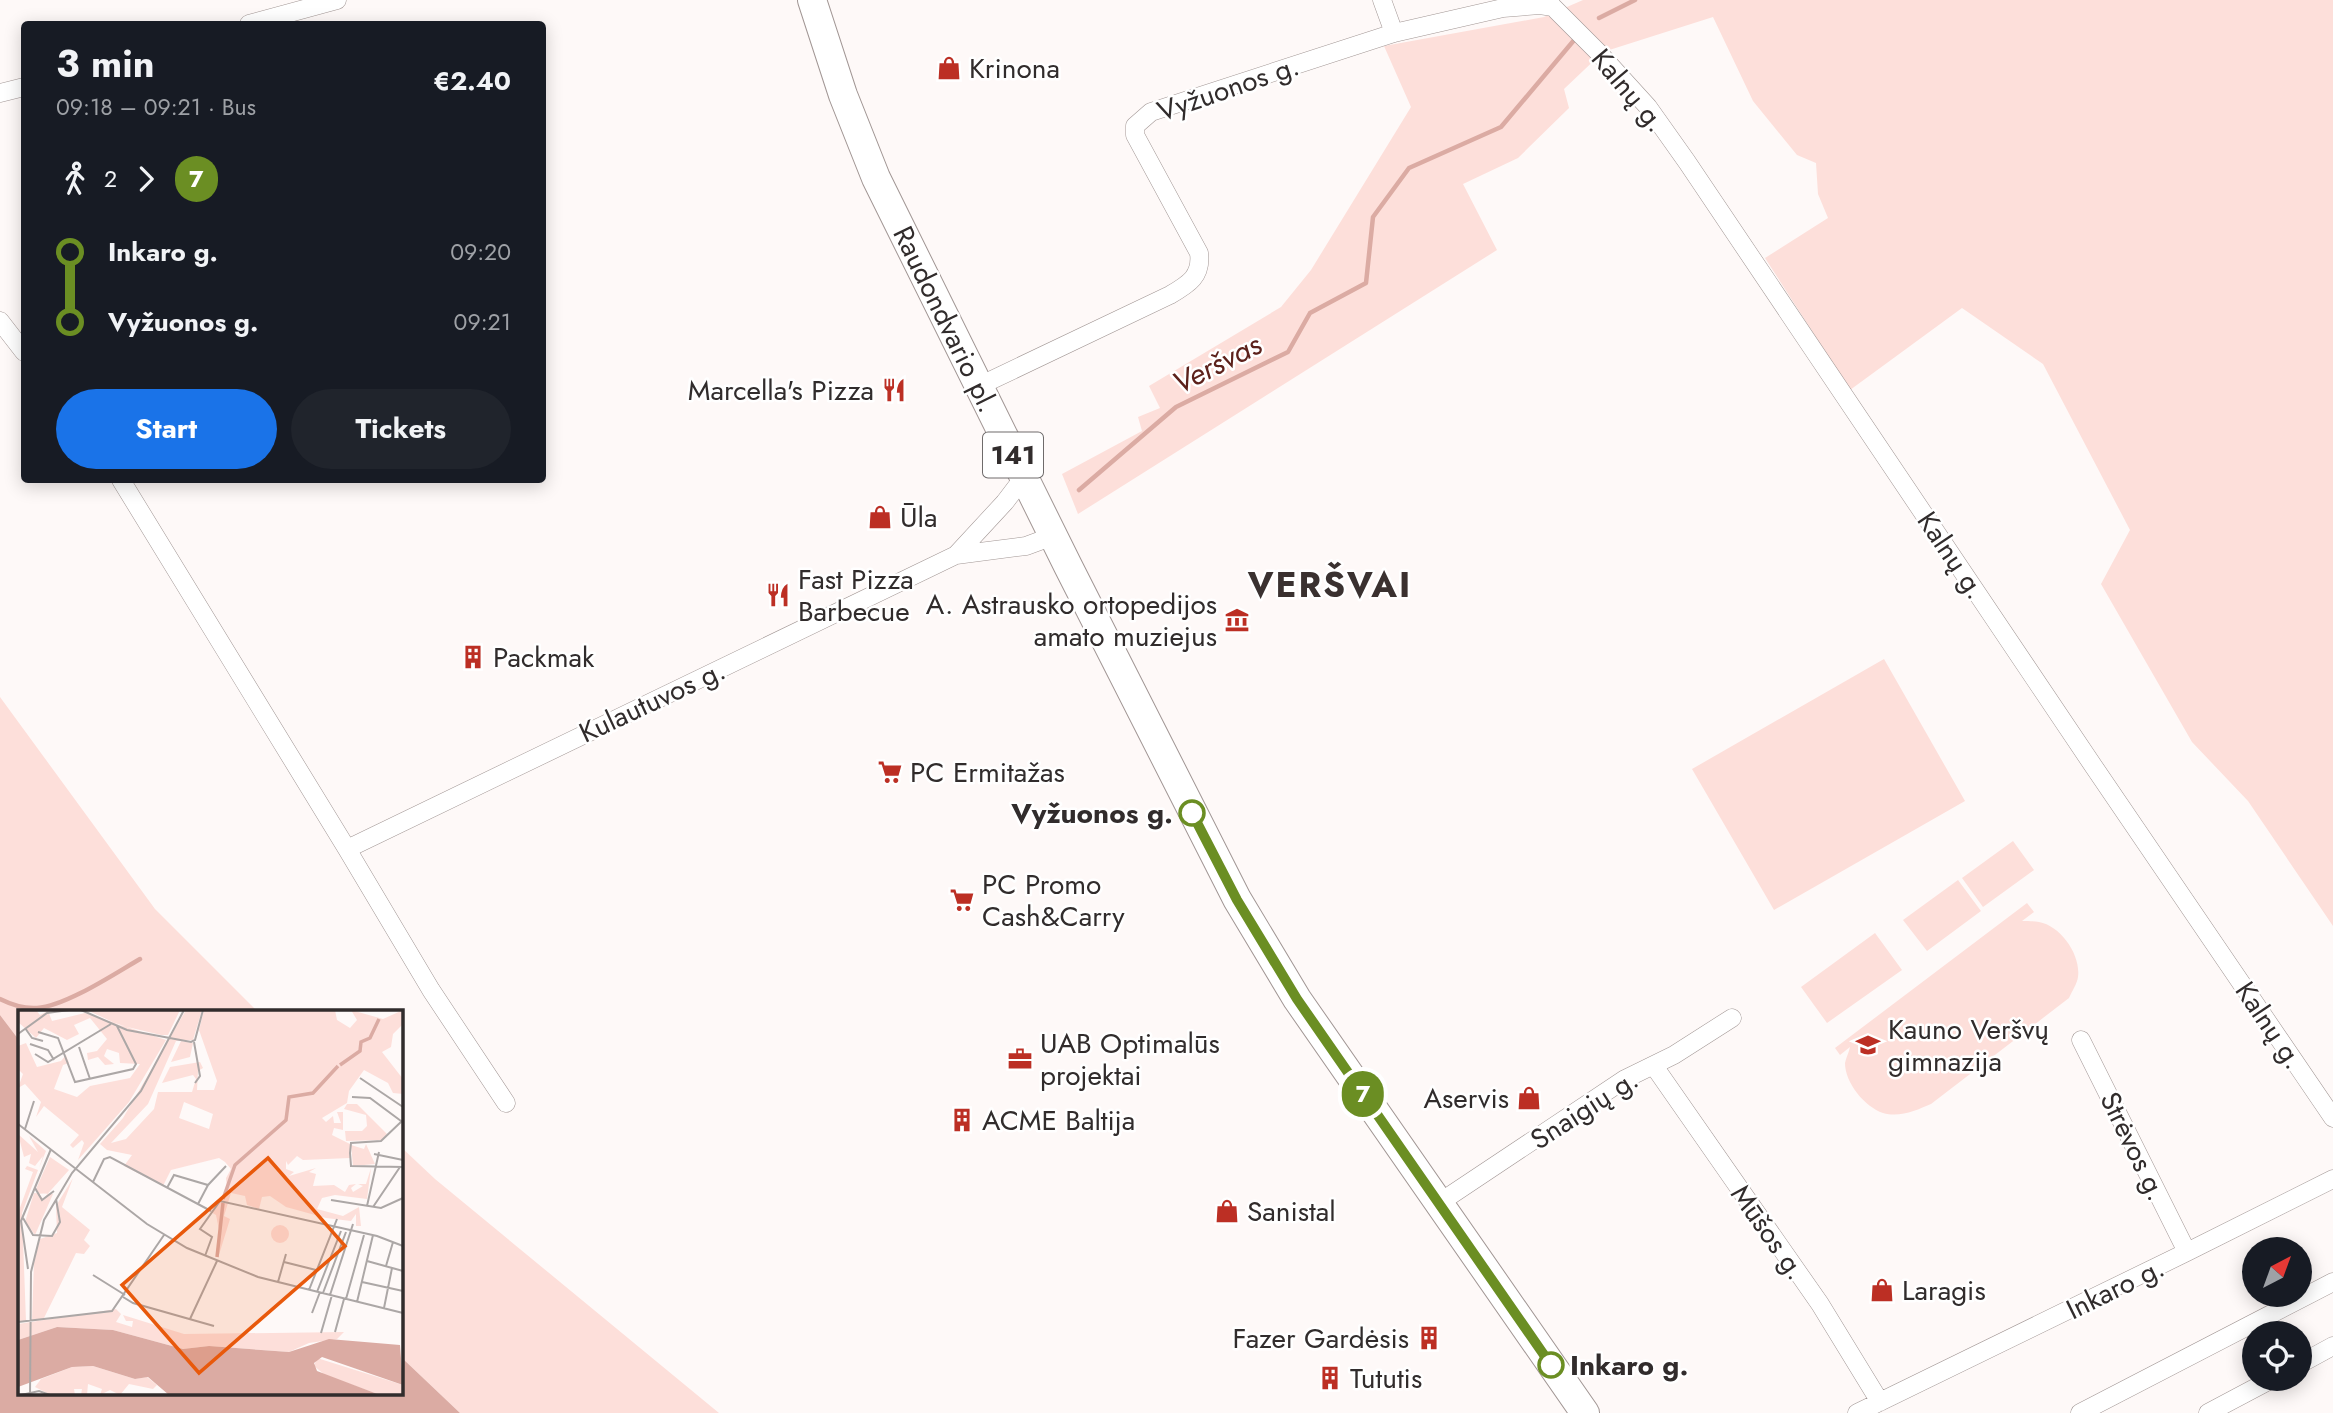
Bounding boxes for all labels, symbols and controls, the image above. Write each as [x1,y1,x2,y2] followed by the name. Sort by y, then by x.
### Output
[56,36,155,91] text: 3 min
[1581,40,1676,141] street label: Kalnų g.
[1152,45,1305,132] street label: Vyžuonos g.
[969,48,1060,89] place label: Krinona
[935,54,963,82] shop icon: Krinona
[433,62,511,100] text: €2.40
[56,90,256,124] text: 09:18 – 09:21 · Bus
[56,160,94,198] icon: walk
[127,160,165,198] icon: forward
[189,161,204,196] text: 7
[104,162,117,196] text: 2
[883,219,1008,419] street label: Raudondvario pl.
[108,233,218,271] text: Inkaro g.
[450,235,511,269] text: 09:20
[108,303,258,341] text: Vyžuonos g.
[454,305,511,339] text: 09:21
[1165,323,1269,404] water label: Veršvas
[688,370,874,411] place label: Marcella's Pizza
[880,376,908,404] restaurant icon: Marcella's Pizza
[56,389,277,469] button: Start
[291,389,511,469] button: Tickets
[983,432,1043,477] road number: 141
[900,497,937,538] place label: Ūla
[866,503,894,531] shop icon: Ūla
[1907,503,1996,607] street label: Kalnų g.
[798,559,914,632] place label: Fast Pizza Barbecue
[1247,560,1412,610] district label: VERŠVAI
[764,581,792,609] restaurant icon: Fast Pizza Barbecue
[926,584,1217,657] place label: A. Astrausko ortopedijos amato muziejus
[1223,606,1251,634] museum icon: A. Astrausko ortopedijos amato muziejus
[493,637,595,678] place label: Packmak
[459,643,487,671] building icon: Packmak
[572,650,732,753] street label: Kulautuvos g.
[910,752,1065,793] place label: PC Ermitažas
[876,758,904,786] supermarket icon: PC Ermitažas
[1010,793,1173,834] place label: Vyžuonos g.
[1179,800,1205,826] marker: Vyžuonos g.
[982,864,1125,937] place label: PC Promo Cash&Carry
[948,886,976,914] supermarket icon: PC Promo Cash&Carry
[2225,973,2314,1077] street label: Kalnų g.
[1888,1009,2049,1082] place label: Kauno Veršvų gimnazija
[18,1010,402,1396] inset map
[1040,1023,1220,1096] place label: UAB Optimalūs projektai
[1854,1031,1882,1059] school or university icon: Kauno Veršvų gimnazija
[1006,1045,1034,1073] office icon: UAB Optimalūs projektai
[1522,1059,1646,1160] street label: Snaigių g.
[1340,1071,1386,1117] line badge: 7
[1356,1076,1370,1111] text: 7
[1423,1078,1509,1119] place label: Aservis
[1515,1084,1543,1112] shop icon: Aservis
[2090,1085,2178,1208] street label: Strėvos g.
[982,1100,1135,1141] place label: ACME Baltija
[948,1106,976,1134] building icon: ACME Baltija
[1721,1176,1816,1288] street label: Mūšos g.
[1247,1191,1336,1232] place label: Sanistal
[1213,1197,1241,1225] shop icon: Sanistal
[2242,1237,2312,1307] north arrow
[2242,1237,2312,1391] map controls
[2059,1247,2171,1330] street label: Inkaro g.
[1902,1270,1986,1311] place label: Laragis
[1868,1276,1896,1304] shop icon: Laragis
[1232,1318,1409,1359] place label: Fazer Gardėsis
[2242,1321,2312,1391] button: locate
[1415,1324,1443,1352] building icon: Fazer Gardėsis
[1570,1345,1688,1386] place label: Inkaro g.
[1538,1352,1564,1378] marker: Inkaro g.
[1350,1358,1422,1399] place label: Tututis
[1316,1364,1344,1392] building icon: Tututis

